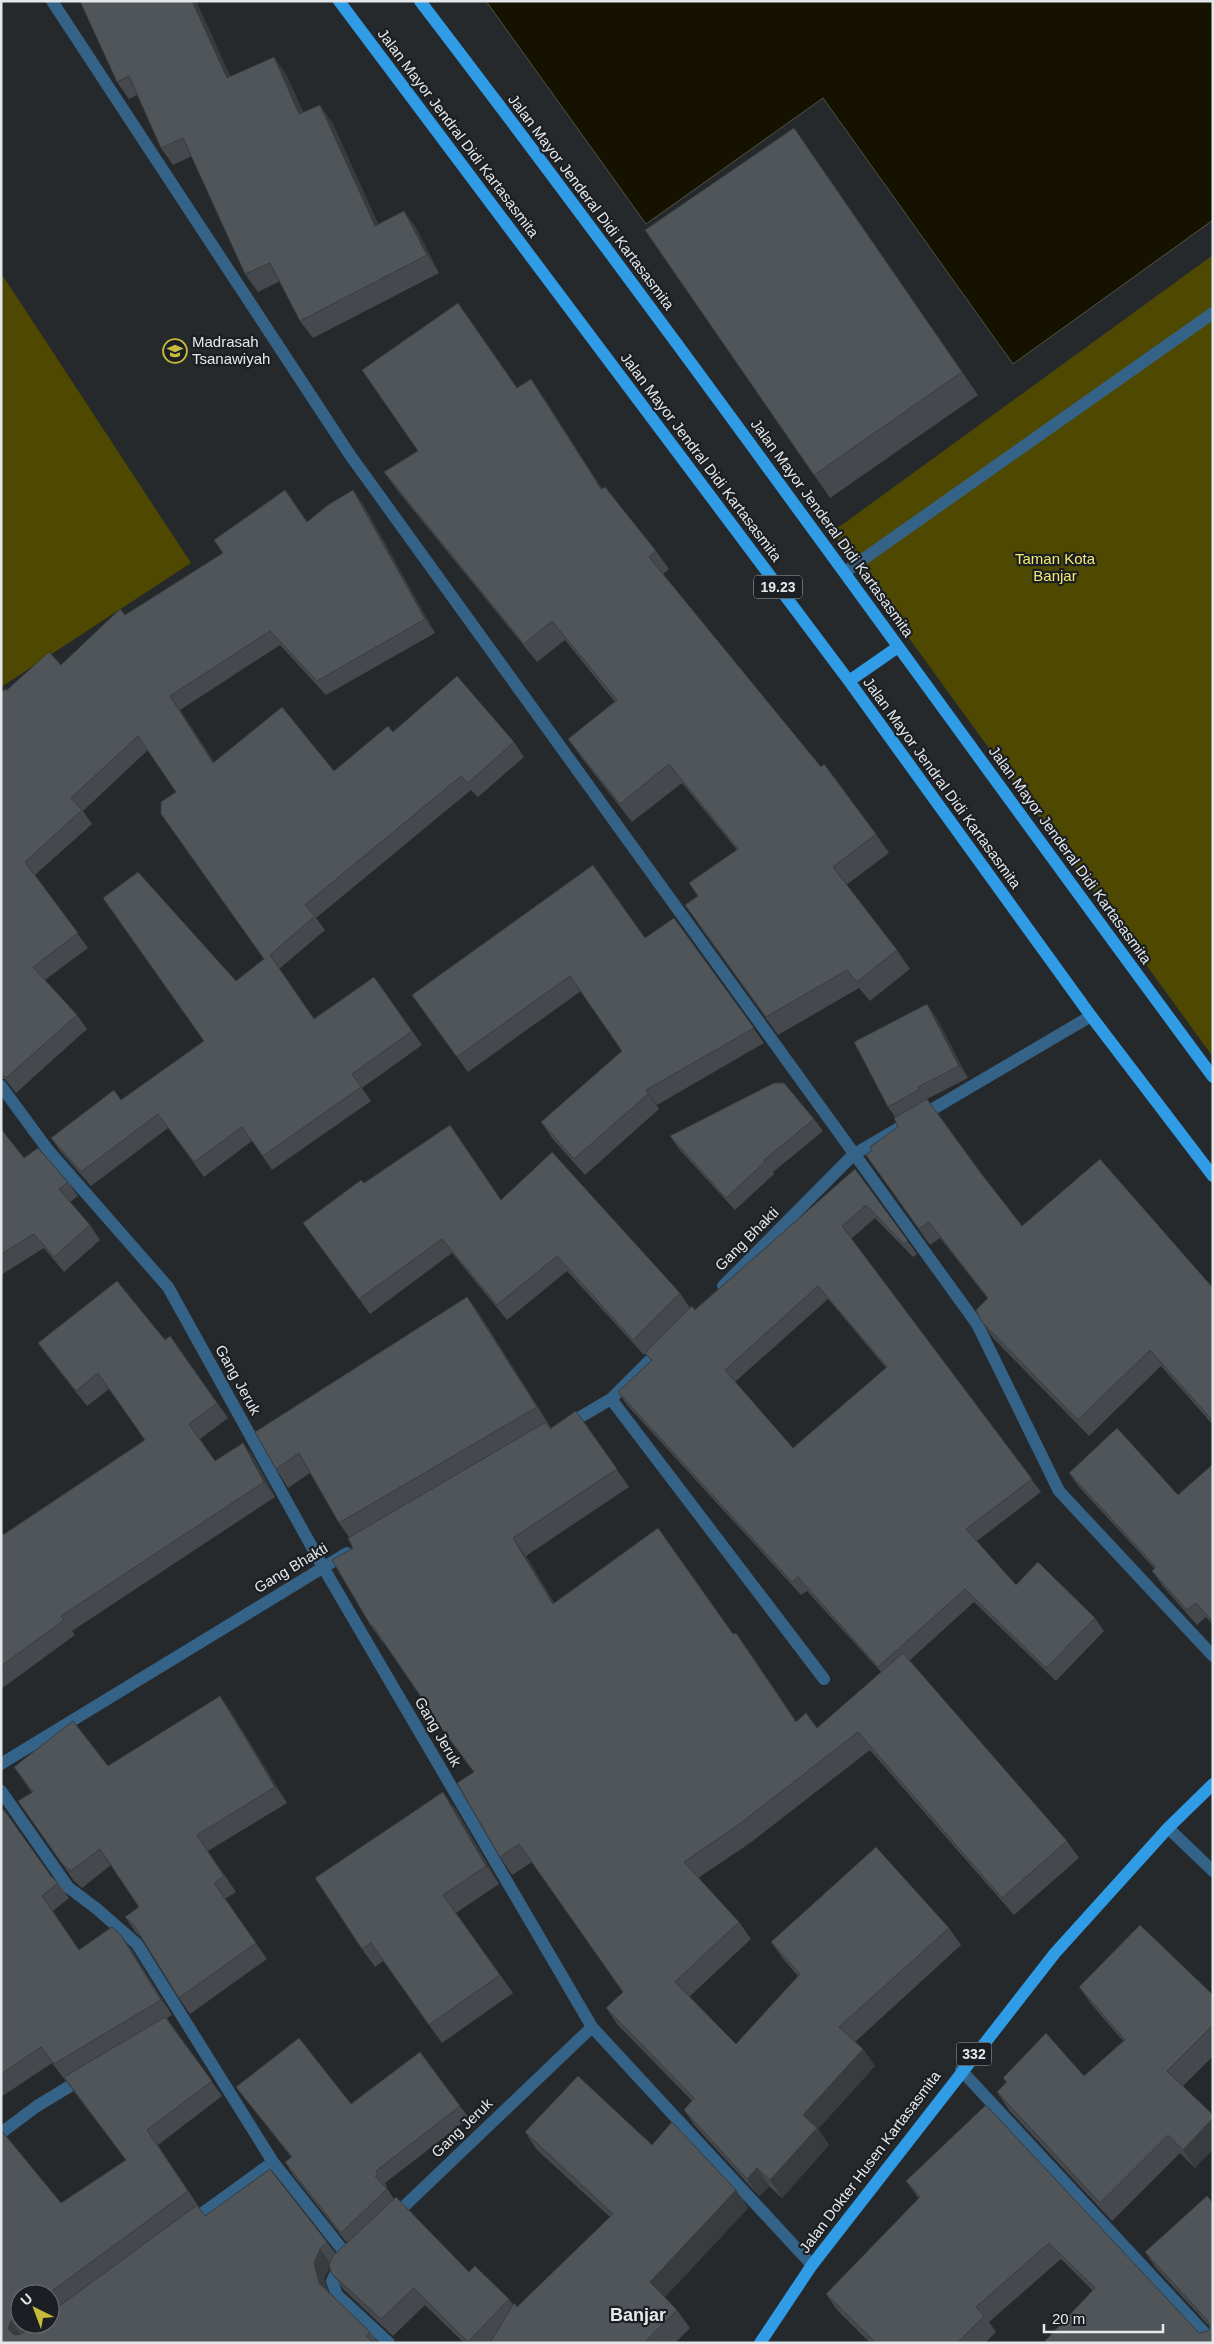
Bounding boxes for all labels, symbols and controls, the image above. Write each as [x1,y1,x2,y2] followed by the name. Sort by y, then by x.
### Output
[374,25,543,241] street label: Jalan Mayor Jendral Didi Kartasasmita
[505,91,678,313] street label: Jalan Mayor Jenderal Didi Kartasasmita
[192,333,270,367] place label: Madrasah Tsanawiyah
[162,338,188,364] school or university icon: Madrasah Tsanawiyah
[617,349,786,565] street label: Jalan Mayor Jendral Didi Kartasasmita
[748,415,918,640] street label: Jalan Mayor Jenderal Didi Kartasasmita
[1015,550,1096,584] park label: Taman Kota Banjar
[754,576,802,598] road number: 19.23
[860,674,1025,892] street label: Jalan Mayor Jendral Didi Kartasasmita
[986,742,1156,967] street label: Jalan Mayor Jenderal Didi Kartasasmita
[711,1203,782,1274] street label: Gang Bhakti
[212,1342,265,1418] street label: Gang Jeruk
[251,1539,331,1596] street label: Gang Bhakti
[412,1694,465,1770] street label: Gang Jeruk
[956,2042,992,2066] road number: 332
[796,2067,944,2256] street label: Jalan Dokter Husen Kartasasmita
[428,2094,496,2161] street label: Gang Jeruk
[10,2284,60,2334] north arrow
[17,2290,35,2309] text: U
[1044,2302,1163,2334] scale bar
[610,2305,666,2325] district label: Banjar
[1052,2310,1085,2327] text: 20 m

